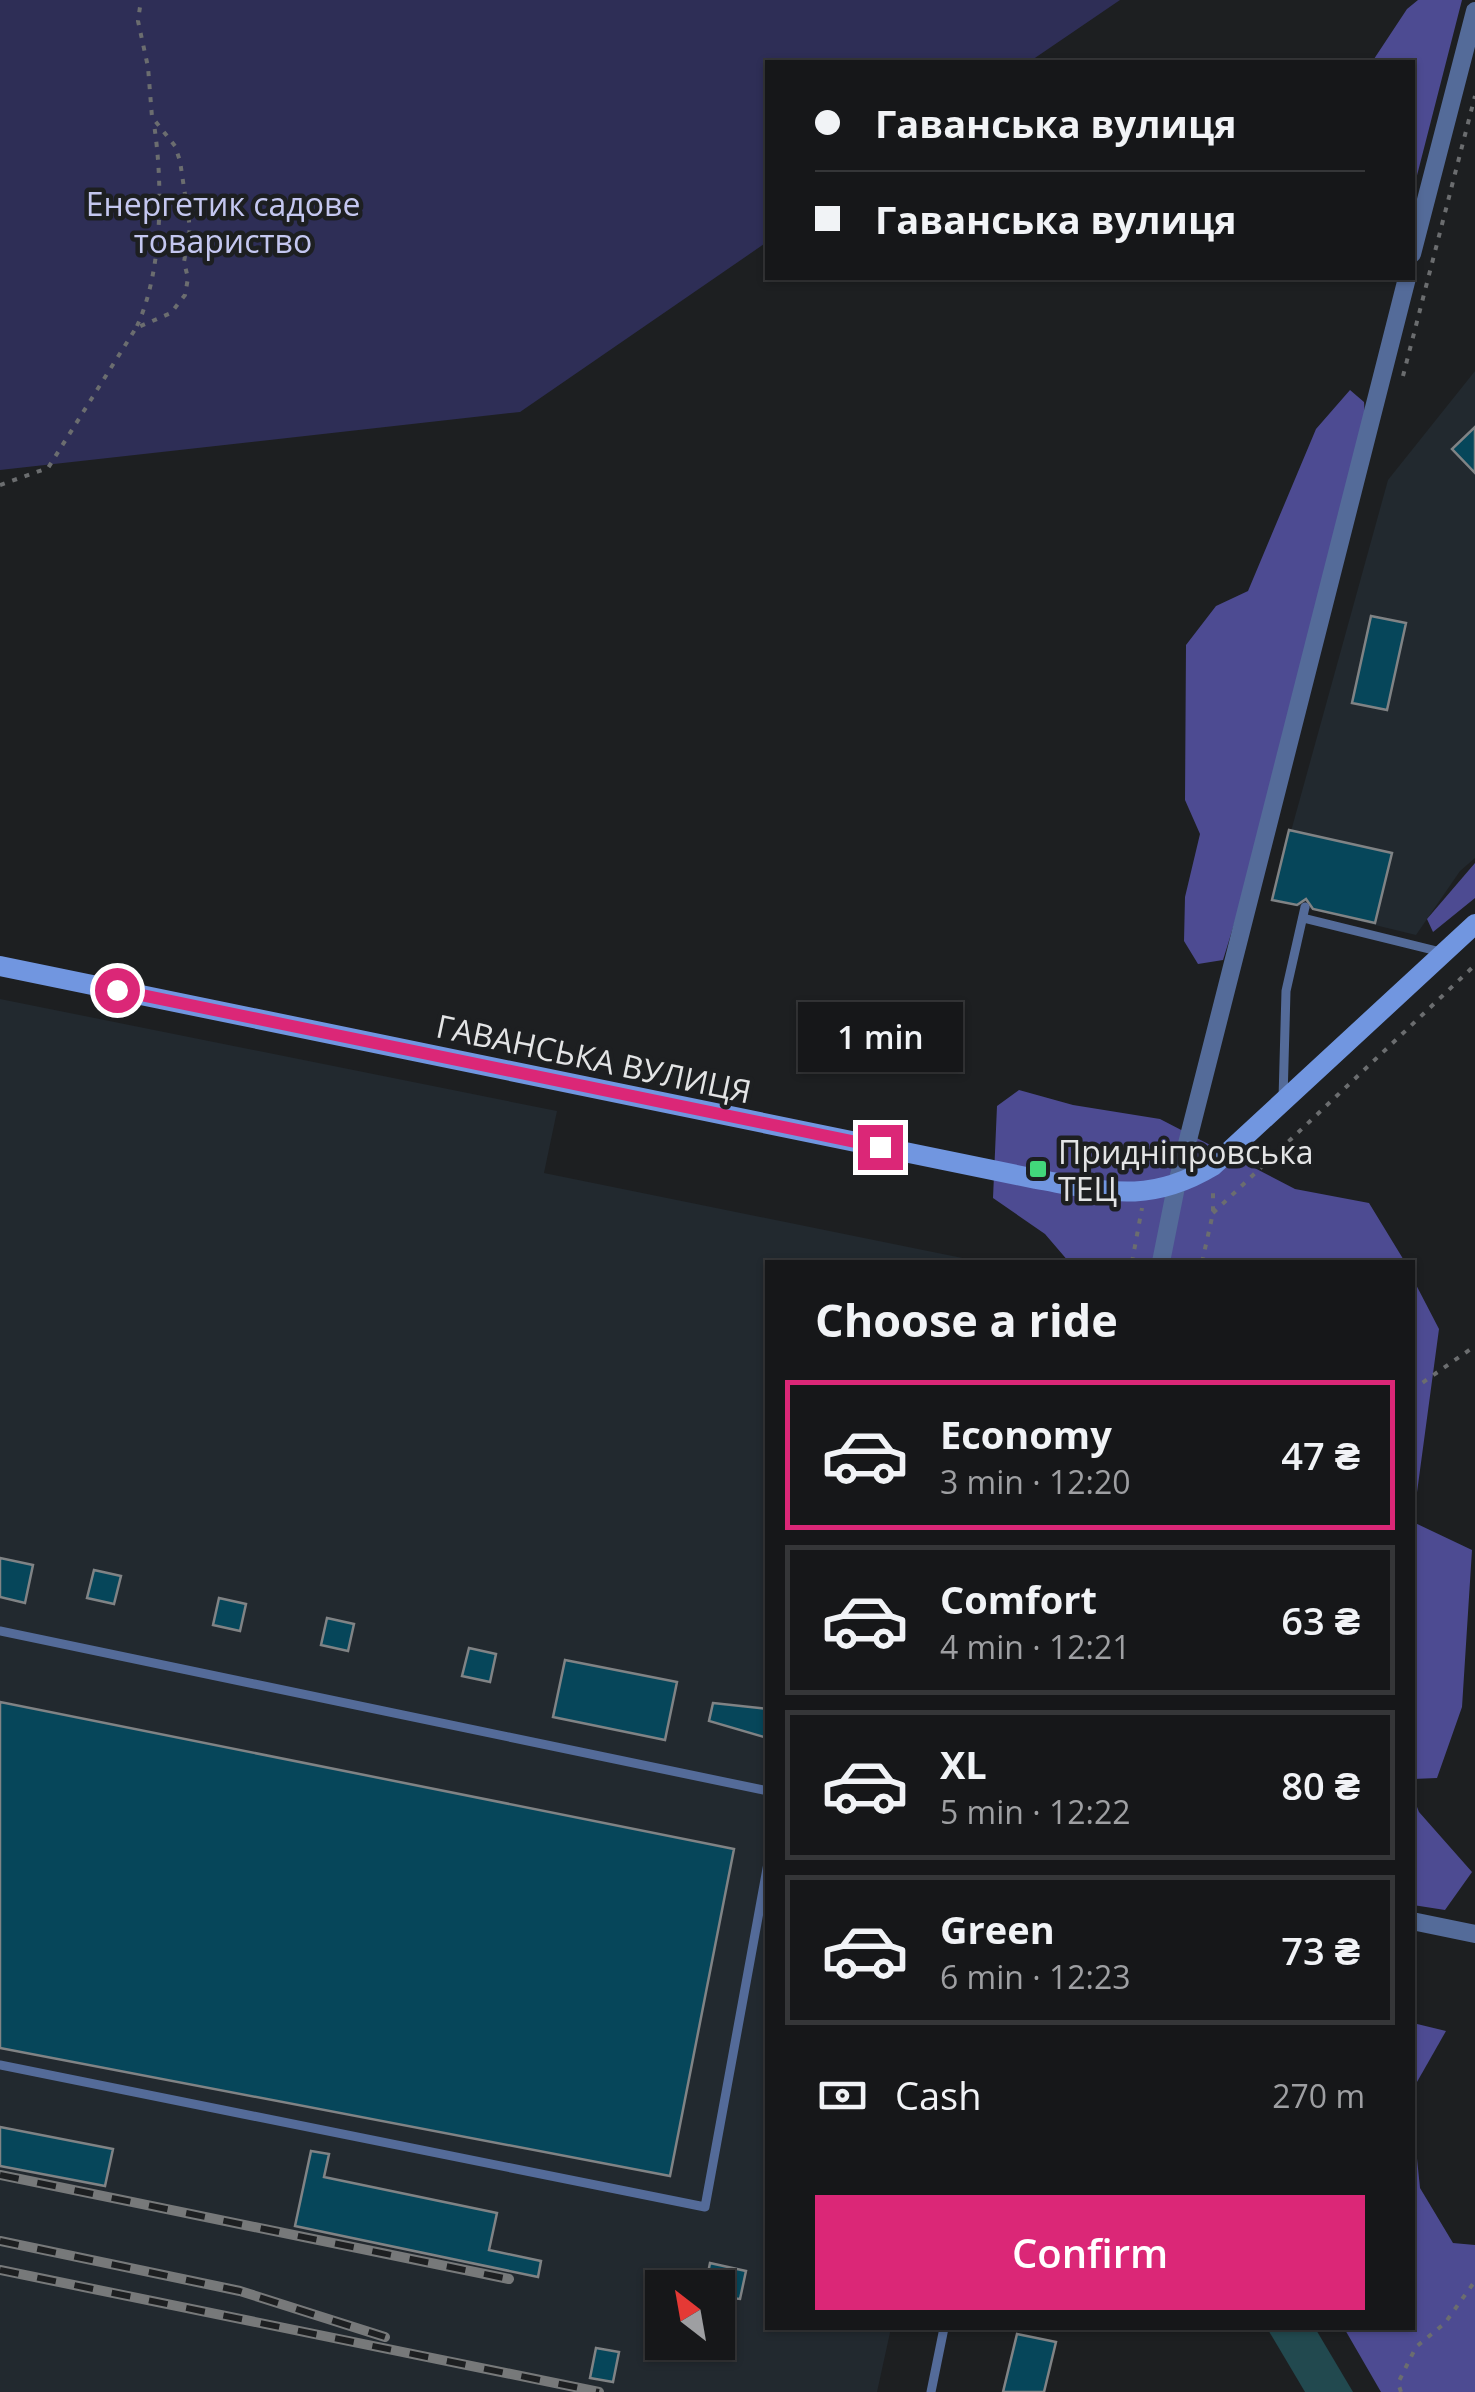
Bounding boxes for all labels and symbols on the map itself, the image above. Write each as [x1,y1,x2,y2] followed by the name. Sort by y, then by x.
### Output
[86,182,360,262] park label: Енергетик садове товариство
[95,968,140,1013] route start
[798,1002,962,1072] callout: 1 min
[433,1004,755,1112] street label: ГАВАНСЬКА ВУЛИЦЯ
[858,1125,903,1170] route end
[1058,1130,1314,1210] place label: Придніпровська ТЕЦ
[1027,1158,1049,1180] marker: Придніпровська ТЕЦ
[645,2270,735,2360] north arrow

